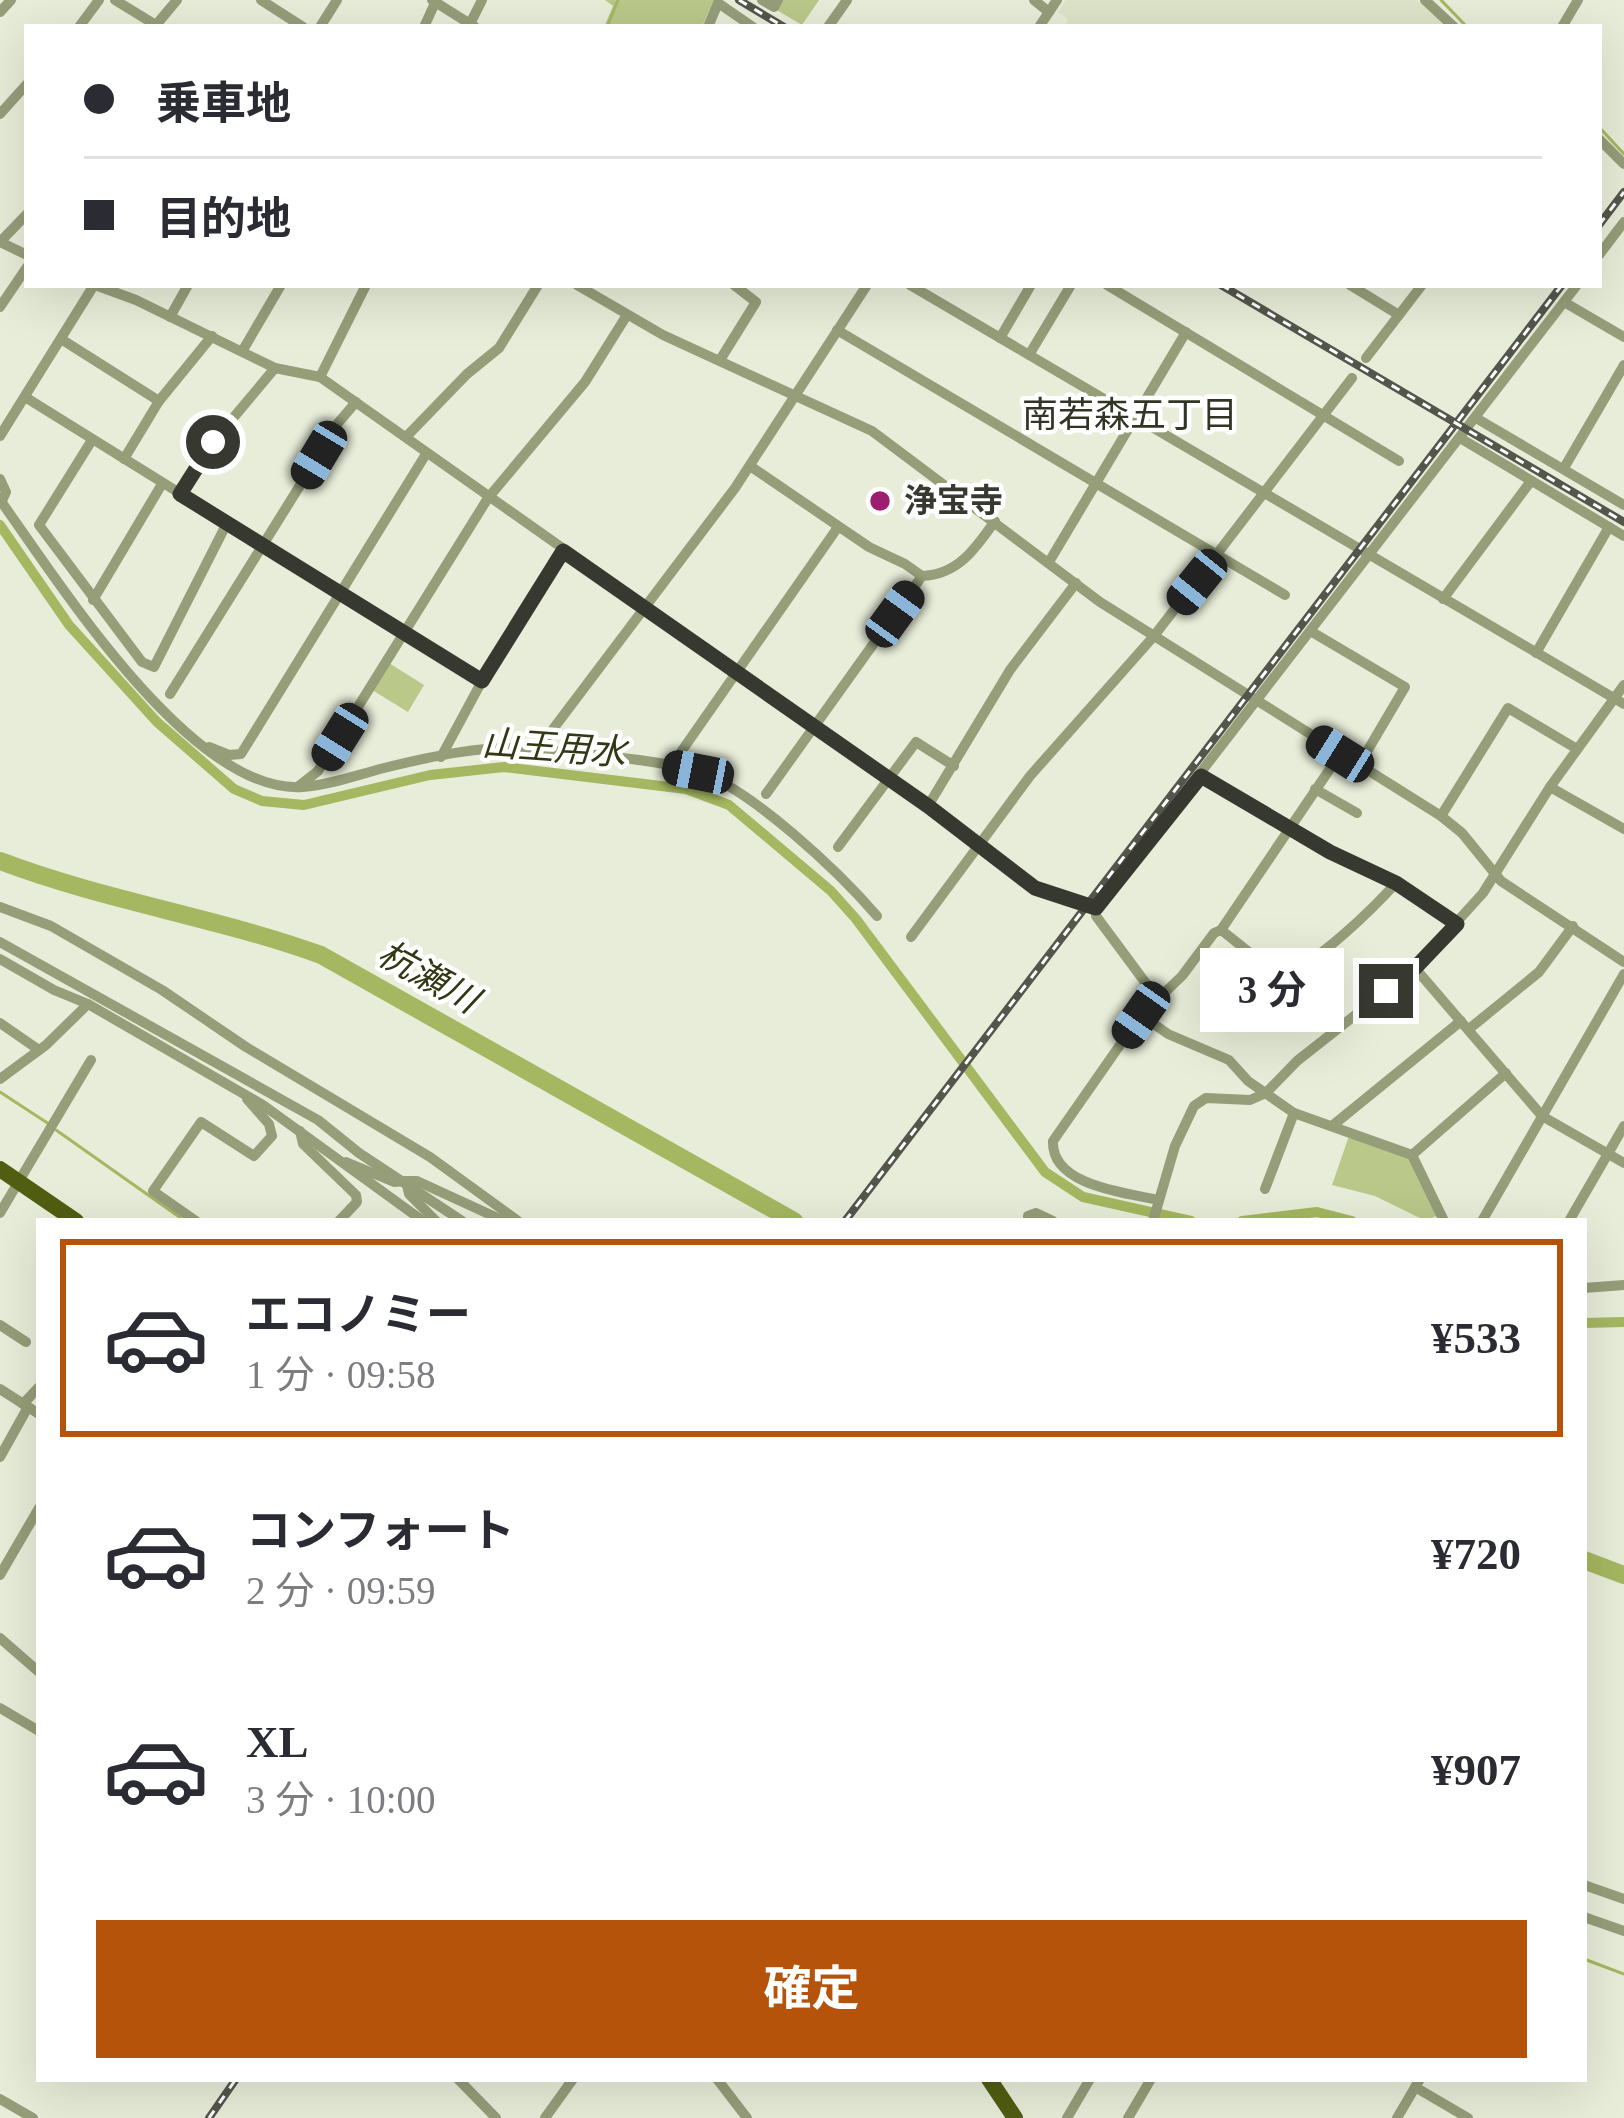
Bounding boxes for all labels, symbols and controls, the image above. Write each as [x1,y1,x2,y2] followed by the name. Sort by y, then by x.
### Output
[156,79,291,129] text: 乗車地
[156,194,291,244] text: 目的地
[1022,395,1238,435] district label: 南若森五丁目
[186,415,240,469] route start
[285,415,353,495] car
[904,483,1003,519] place label: 浄宝寺
[867,488,893,514] marker: 浄宝寺
[1160,543,1234,621] car
[859,574,931,654] car
[306,697,374,777] car
[1300,720,1380,788] car
[481,723,631,773] water label: 山王用水
[659,747,737,797] car
[371,933,488,1023] water label: 杭瀬川
[1200,949,1344,1033] callout: 3 分
[1359,964,1413,1018] route end
[1238,968,1306,1011] text: 3 分
[1106,975,1176,1055] car
[102,1284,210,1392] icon: car
[246,1290,471,1340] text: エコノミー
[1431,1313,1521,1363] text: ¥533
[246,1353,436,1396] text: 1 分 · 09:58
[102,1500,210,1608] icon: car
[246,1506,515,1556] text: コンフォート
[1431,1529,1521,1579] text: ¥720
[246,1569,436,1612] text: 2 分 · 09:59
[102,1716,210,1824] icon: car
[246,1717,309,1767] text: XL
[1431,1745,1521,1795] text: ¥907
[246,1778,436,1821] text: 3 分 · 10:00
[96,1920,1527,2058] button: 確定

